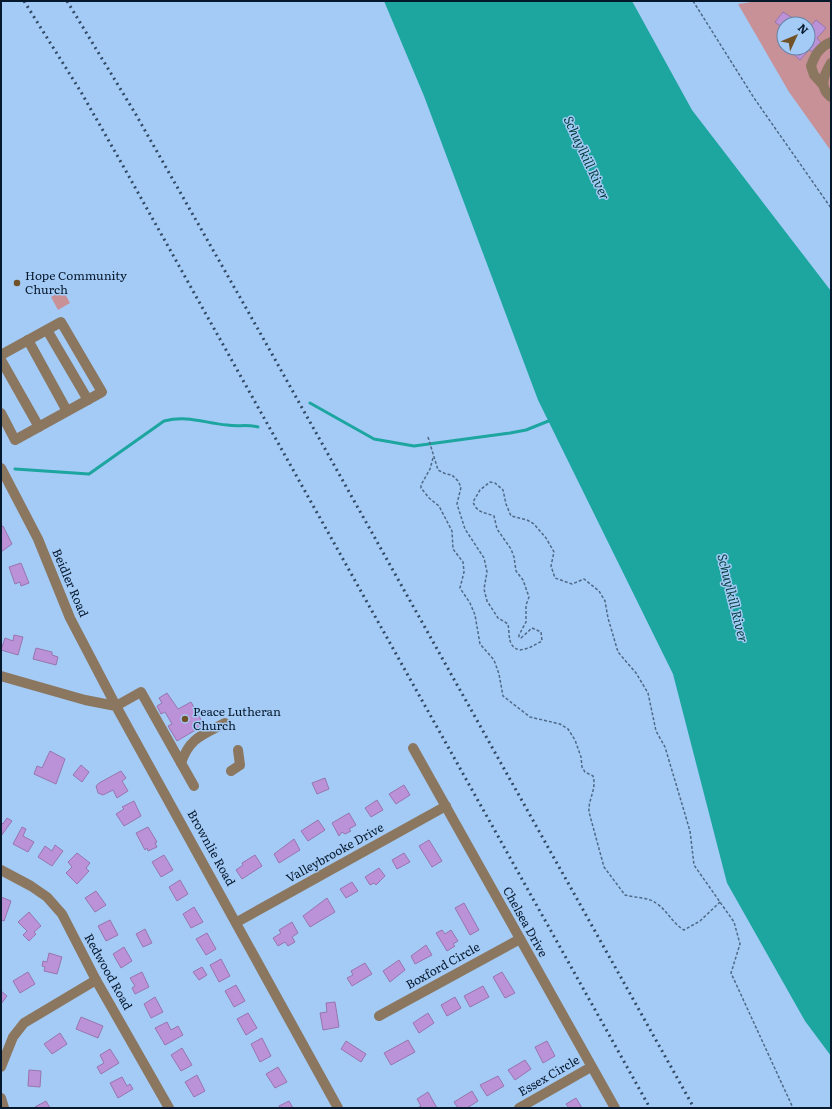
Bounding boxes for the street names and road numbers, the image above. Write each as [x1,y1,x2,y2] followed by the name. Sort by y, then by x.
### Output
[48,546,94,620] street label: Beidler Road
[184,806,241,889] street label: Brownlie Road
[282,818,387,886] street label: Valleybrooke Drive
[499,883,553,960] street label: Chelsea Drive
[80,930,138,1014] street label: Redwood Road
[402,937,483,993] street label: Boxford Circle
[515,1050,582,1100] street label: Essex Circle

